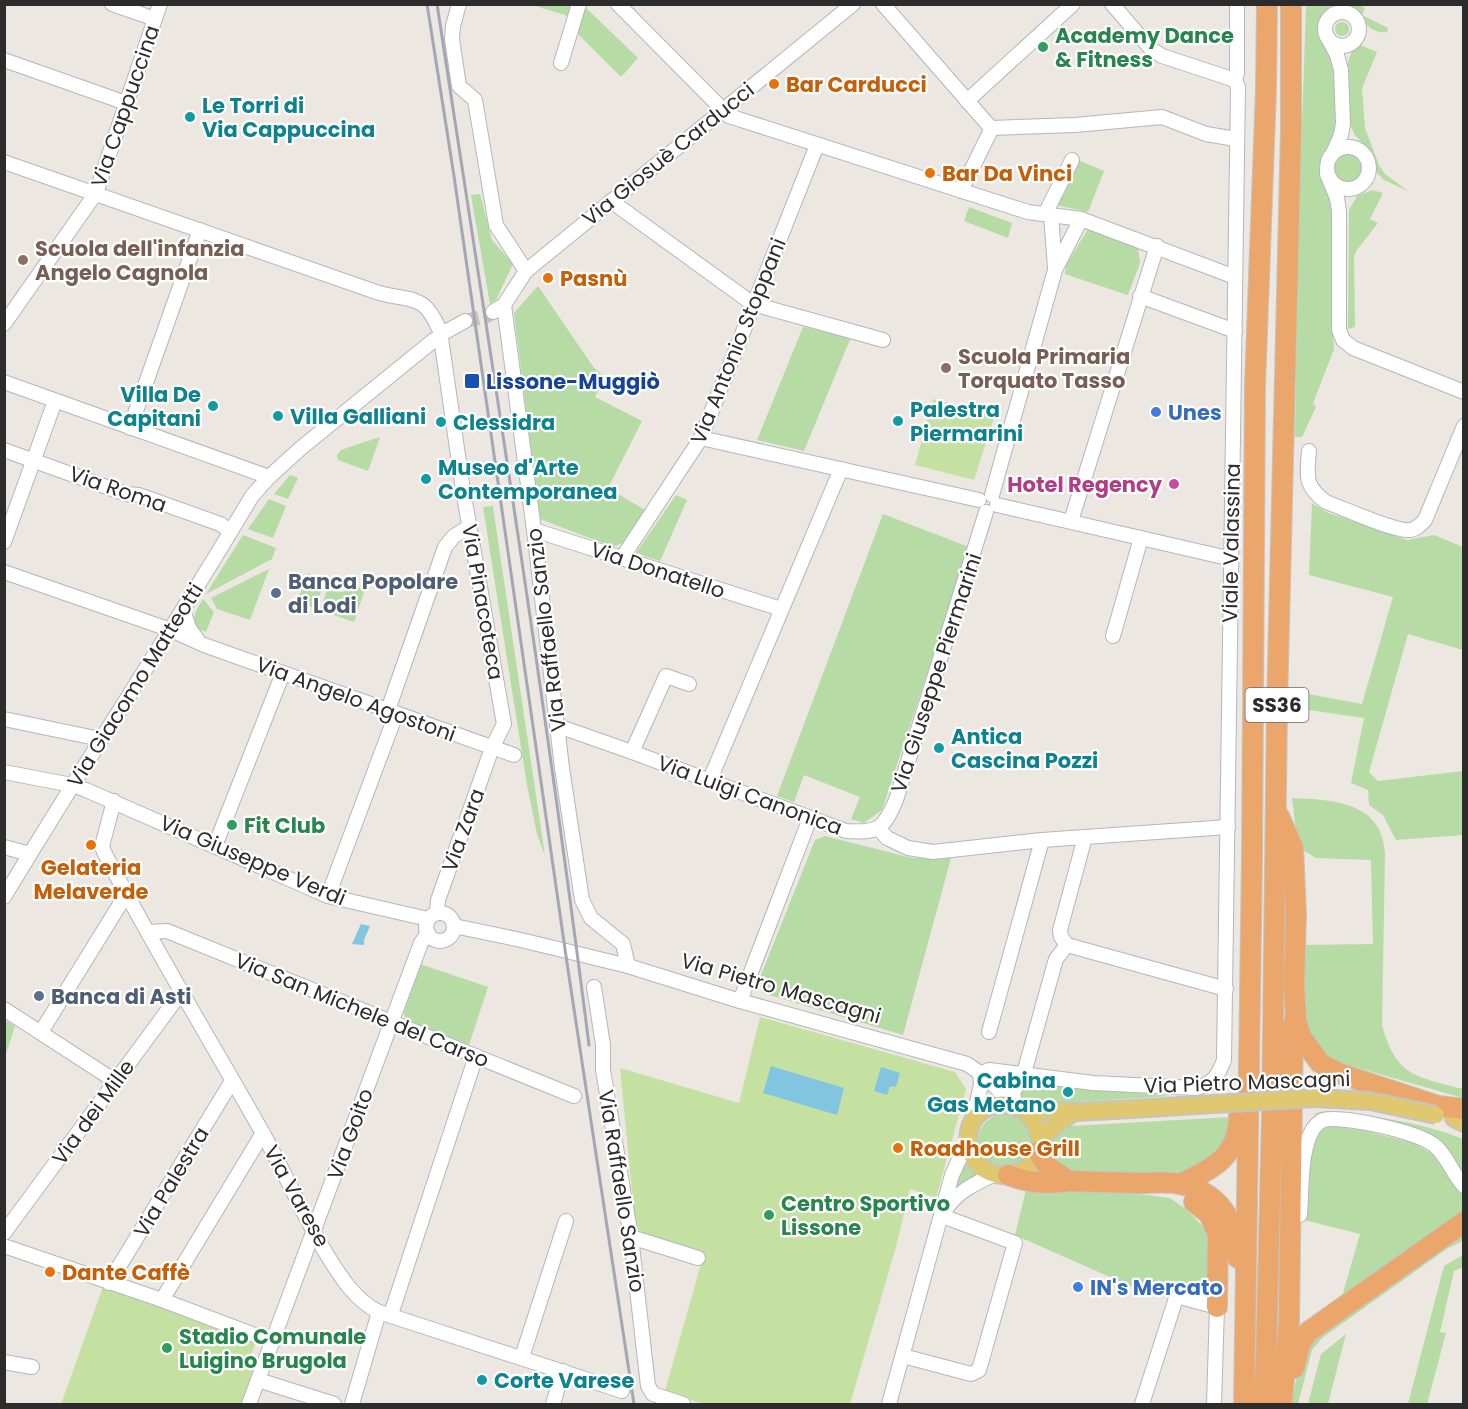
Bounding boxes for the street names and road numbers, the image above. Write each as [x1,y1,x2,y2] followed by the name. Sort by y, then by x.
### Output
[84,21,166,191] street label: Via Cappuccina
[576,75,760,233] street label: Via Giosuè Carducci
[683,234,793,448] street label: Via Antonio Stoppani
[65,459,171,519] street label: Via Roma
[1215,463,1247,623] street label: Viale Valassina
[455,522,511,682] street label: Via Pinacoteca
[519,527,573,733] street label: Via Raffaello Sanzio
[587,535,729,605] street label: Via Donatello
[883,549,989,797] street label: Via Giuseppe Piermarini
[60,577,210,793] street label: Via Giacomo Matteotti
[252,649,460,749] street label: Via Angelo Agostoni
[1246,688,1308,722] road number: SS36
[654,748,846,842] street label: Via Luigi Canonica
[435,784,491,876] street label: Via Zara
[155,808,351,912] street label: Via Giuseppe Verdi
[231,946,493,1074] street label: Via San Michele del Carso
[677,946,885,1030] street label: Via Pietro Mascagni
[45,1053,141,1171] street label: Via dei Mille
[1143,1064,1351,1100] street label: Via Pietro Mascagni
[320,1084,380,1184] street label: Via Goito
[592,1088,652,1294] street label: Via Raffaello Sanzio
[127,1121,215,1243] street label: Via Palestra
[257,1140,337,1252] street label: Via Varese

